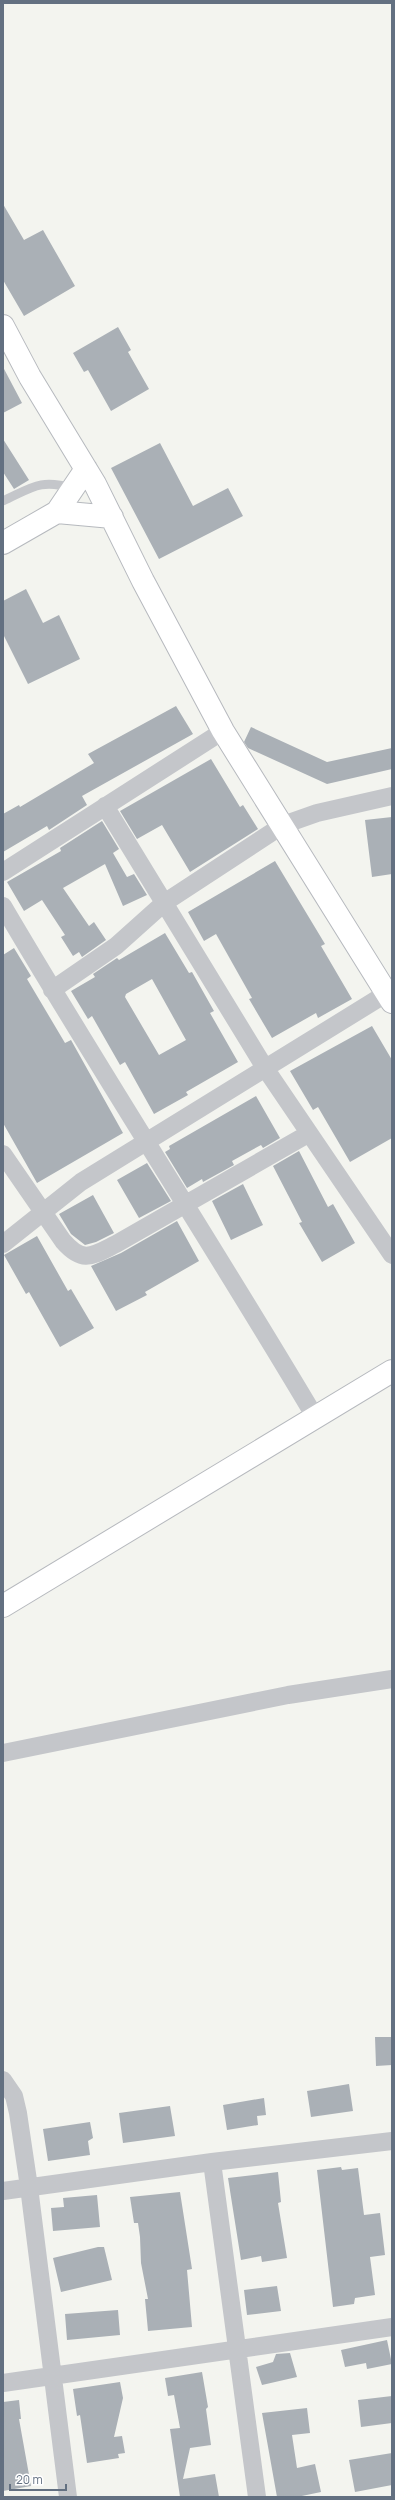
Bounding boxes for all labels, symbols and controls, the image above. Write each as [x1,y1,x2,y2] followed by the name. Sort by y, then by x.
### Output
[10,2466,66,2492] scale bar
[16,2471,43,2488] text: 20 m

